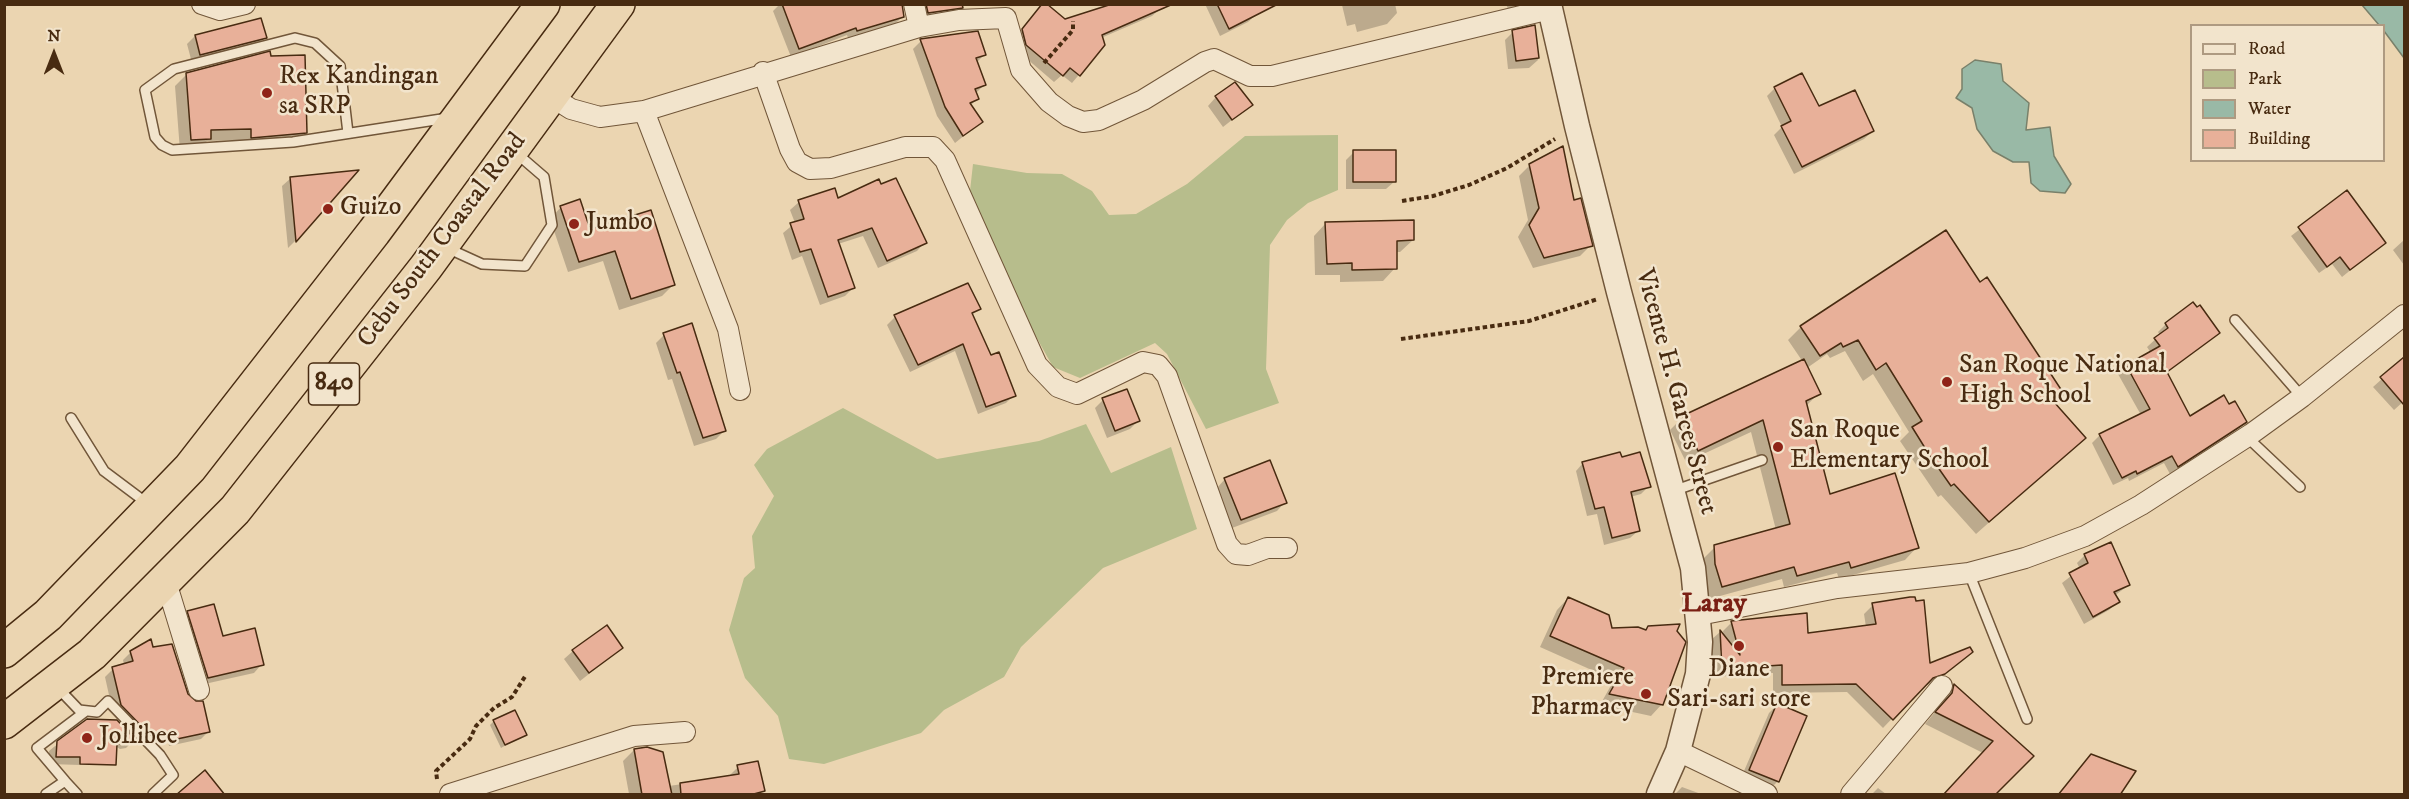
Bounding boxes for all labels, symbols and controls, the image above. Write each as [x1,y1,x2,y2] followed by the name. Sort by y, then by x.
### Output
[24,24,84,84] north arrow
[2190,24,2385,162] legend
[47,26,61,46] text: N
[2248,38,2285,60] text: Road
[279,62,439,124] place label: Rex Kandingan sa SRP
[2248,68,2282,90] text: Park
[260,86,274,100] marker: Rex Kandingan sa SRP
[2248,98,2291,120] text: Water
[352,127,534,355] street label: Cebu South Coastal Road
[2248,128,2310,150] text: Building
[340,193,401,225] place label: Guizo
[321,202,335,216] marker: Guizo
[586,208,653,240] place label: Jumbo
[567,217,581,231] marker: Jumbo
[1627,266,1723,518] street label: Vicente H. Garces Street
[1959,351,2166,412] place label: San Roque National High School
[308,363,360,405] road number: 840
[1940,375,1954,389] marker: San Roque National High School
[1790,416,1989,478] place label: San Roque Elementary School
[1771,440,1785,454] marker: San Roque Elementary School
[1681,589,1747,621] district label: Laray
[1732,639,1746,653] marker: Diane Sari-sari store
[1667,655,1811,716] place label: Diane Sari-sari store
[1530,663,1634,724] place label: Premiere Pharmacy
[1639,687,1653,701] marker: Premiere Pharmacy
[99,722,177,754] place label: Jollibee
[80,731,94,745] marker: Jollibee

